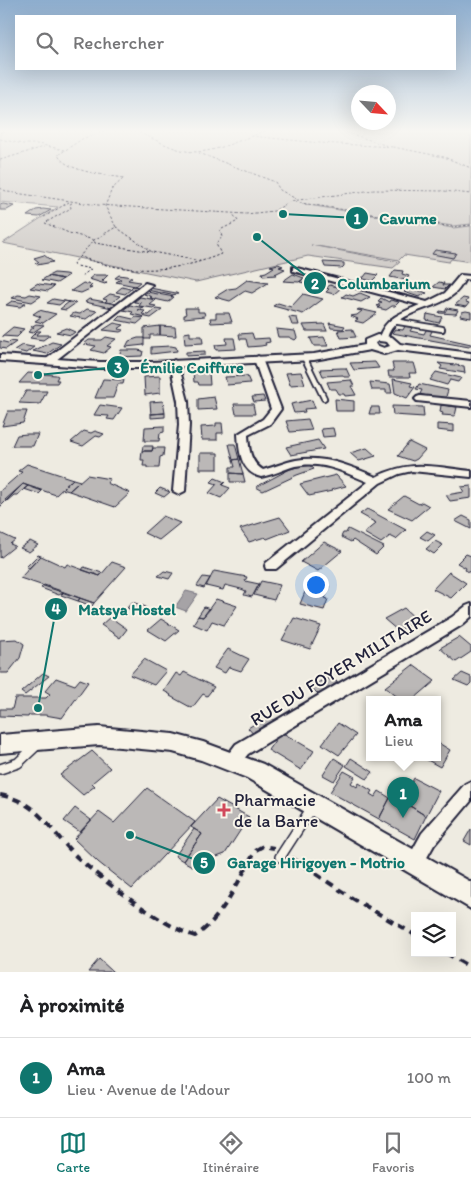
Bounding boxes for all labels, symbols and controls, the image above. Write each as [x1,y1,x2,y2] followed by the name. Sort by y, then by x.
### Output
[15,15,456,70] search box
[33,29,61,57] icon: search
[73,31,164,54] text: Rechercher
[351,85,396,130] north arrow
[344,203,447,234] callout: Cavurne
[379,209,437,228] text: Cavurne
[354,210,361,228] text: 1
[302,268,440,299] callout: Columbarium
[337,274,431,293] text: Columbarium
[311,275,319,293] text: 2
[105,352,254,383] callout: Émilie Coiffure
[140,358,244,377] text: Émilie Coiffure
[114,359,122,377] text: 3
[303,572,329,598] your location
[43,594,186,625] callout: Matsya Hostel
[51,600,61,618] text: 4
[78,600,176,620] text: Matsya Hostel
[246,605,436,731] street label: RUE DU FOYER MILITAIRE
[366,696,441,761] popup
[384,708,423,731] text: Ama
[384,731,413,750] text: Lieu
[387,777,419,818] pin: 1
[234,789,318,832] place label: Pharmacie de la Barre
[218,804,230,816] marker: Pharmacie de la Barre
[192,847,414,878] callout: Garage Hirigoyen - Motrio
[227,853,405,873] text: Garage Hirigoyen - Motrio
[200,854,208,872] text: 5
[411,912,456,957] map controls
[411,912,456,957] button: layers
[20,992,125,1017] text: À proximité
[67,1057,105,1080] text: Ama
[32,1068,40,1087] text: 1
[407,1068,451,1087] text: 100 m
[67,1080,230,1099] text: Lieu · Avenue de l'Adour
[56,1129,90,1176] tab: Carte
[203,1129,259,1176] tab: Itinéraire
[372,1129,415,1176] tab: Favoris

